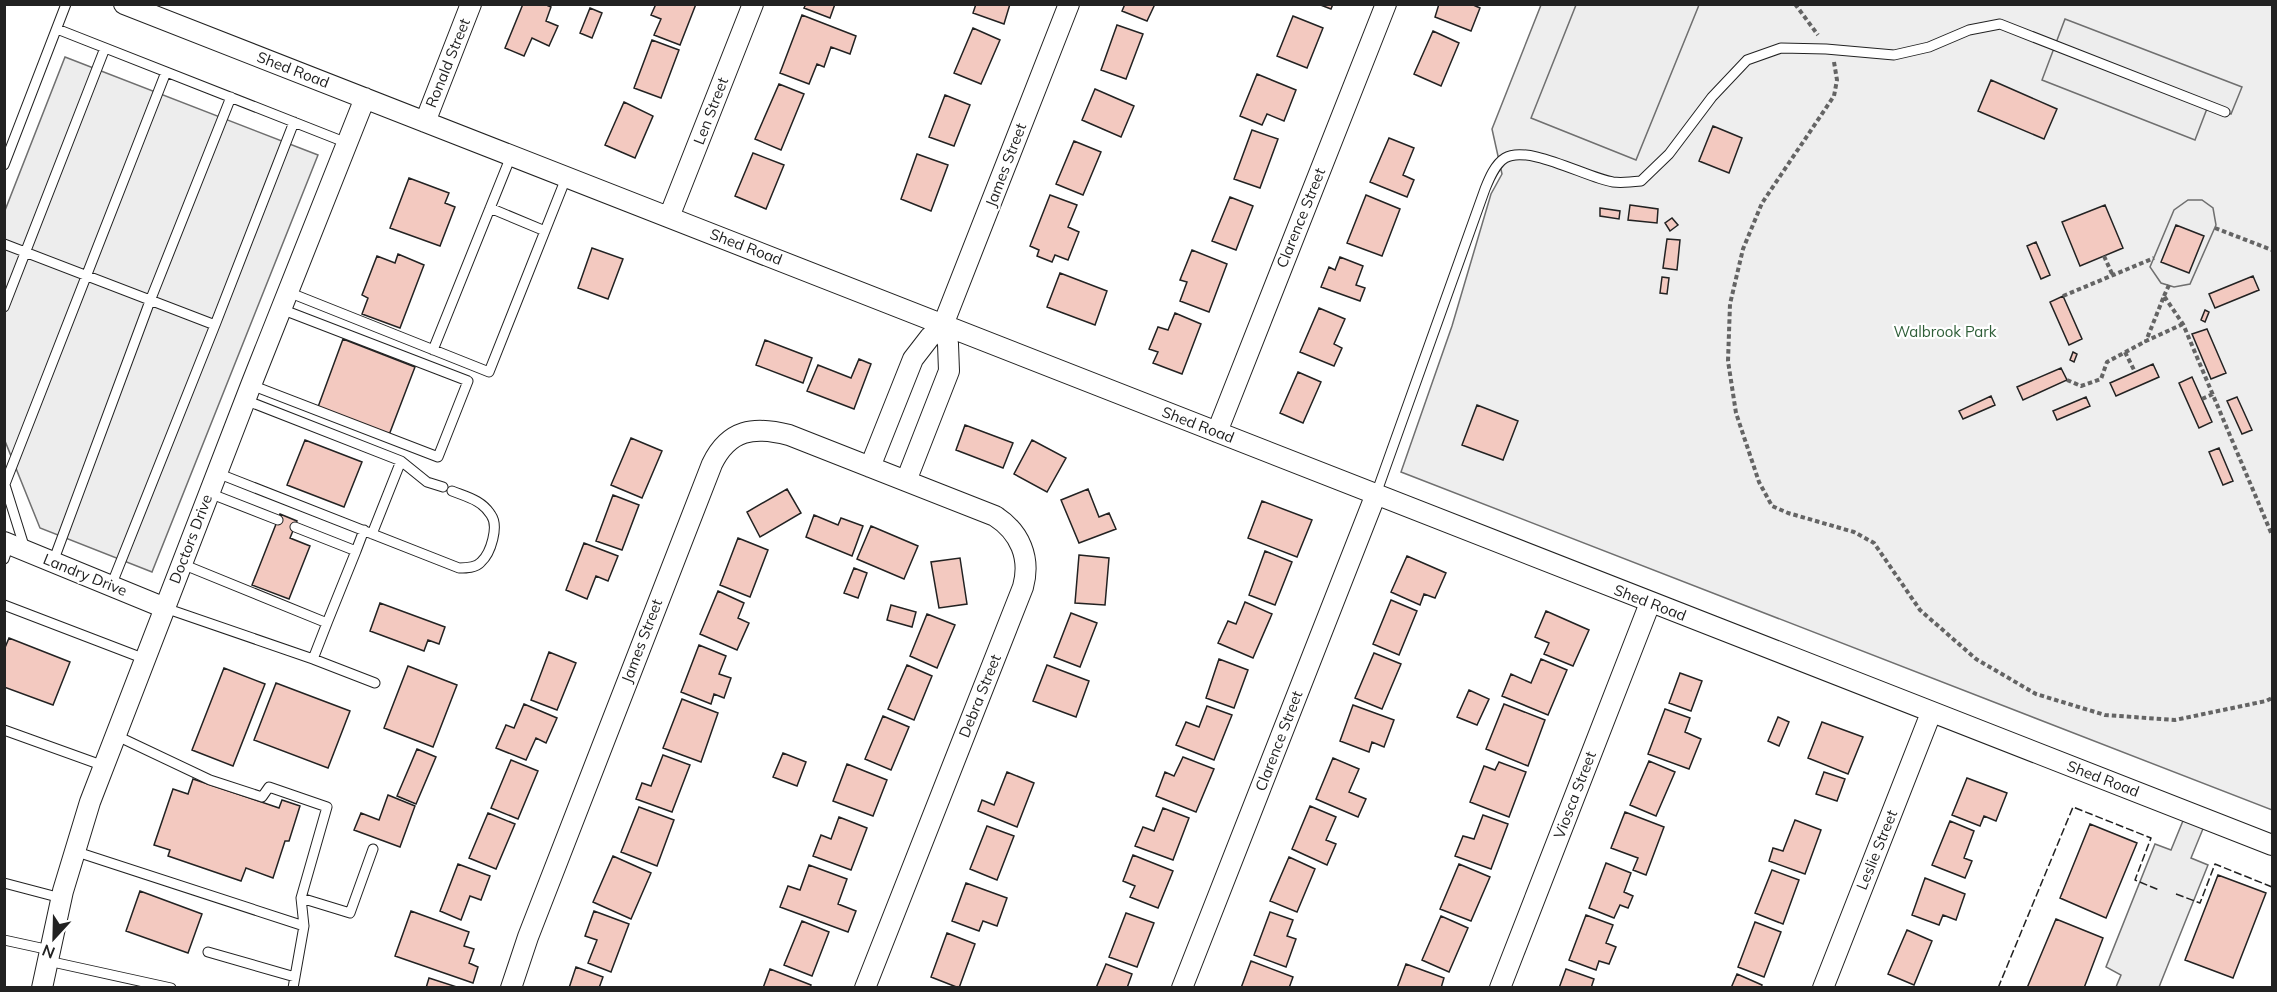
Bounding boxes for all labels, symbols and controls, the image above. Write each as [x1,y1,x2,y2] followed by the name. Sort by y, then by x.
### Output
[421,15,474,110] street label: Ronald Street
[254,47,332,92] street label: Shed Road
[689,75,732,147] street label: Len Street
[981,120,1030,209] street label: James Street
[1272,165,1329,270] street label: Clarence Street
[707,224,785,269] street label: Shed Road
[1893,322,1997,341] park label: Walbrook Park
[1159,402,1237,447] street label: Shed Road
[165,492,216,586] street label: Doctors Drive
[40,549,130,600] street label: Landry Drive
[1611,580,1689,625] street label: Shed Road
[617,596,666,685] street label: James Street
[954,651,1005,740] street label: Debra Street
[1251,688,1306,794] street label: Clarence Street
[1549,749,1600,841] street label: Viosca Street
[2064,756,2142,801] street label: Shed Road
[1852,807,1901,893] street label: Leslie Street
[24,908,84,968] north arrow
[39,940,58,963] text: N

